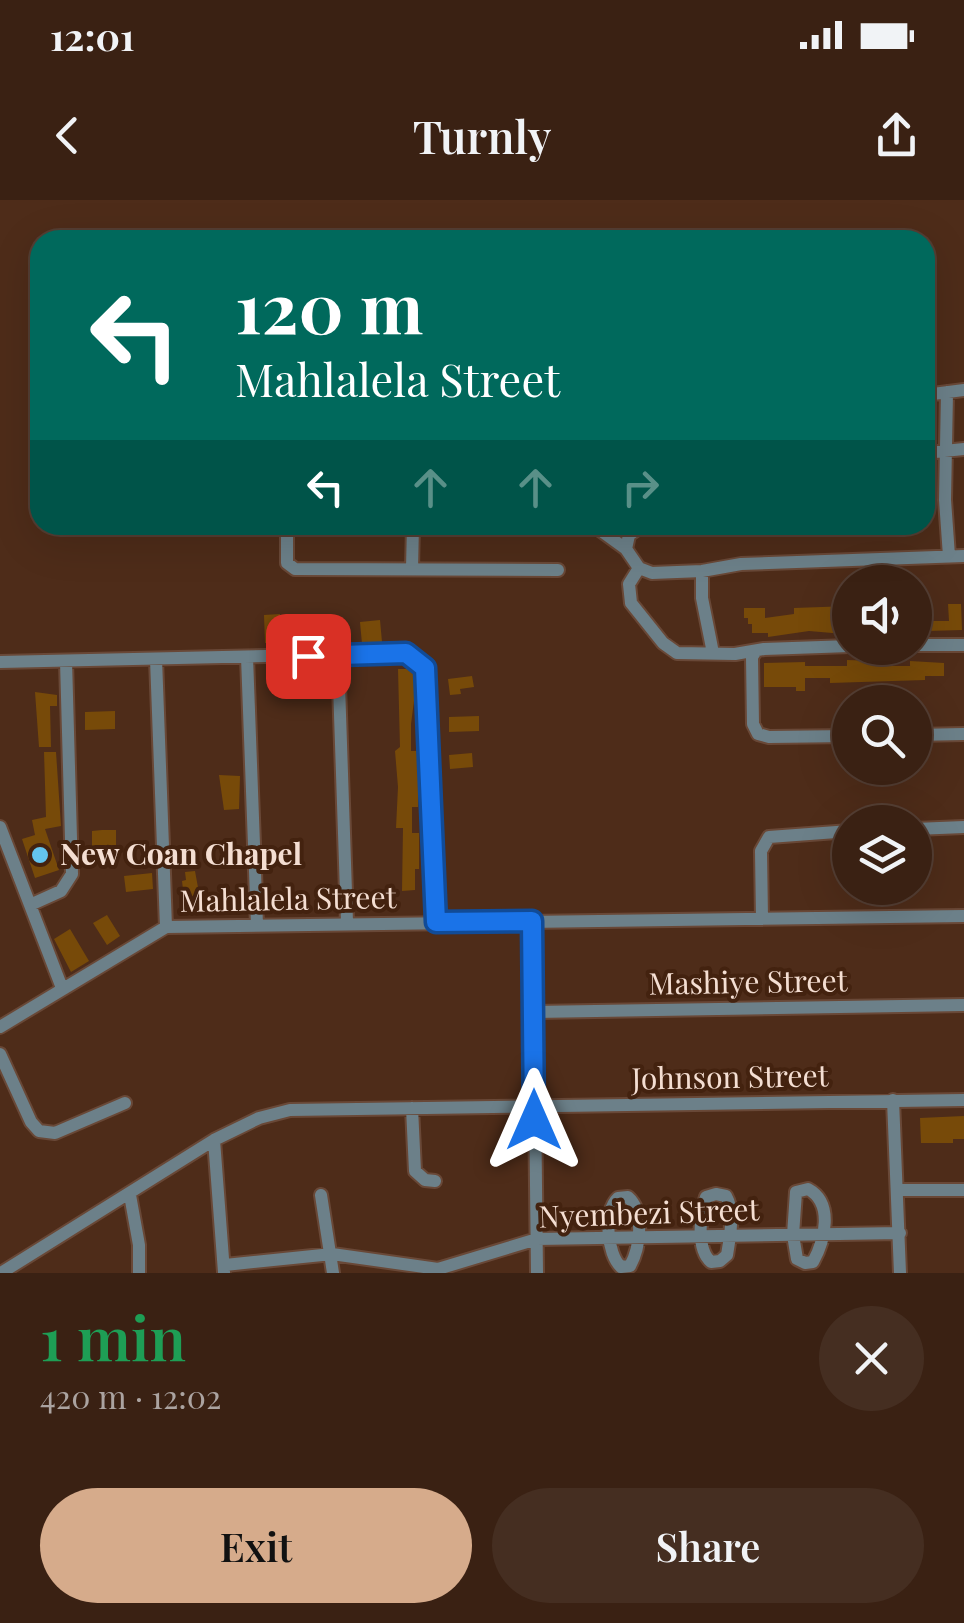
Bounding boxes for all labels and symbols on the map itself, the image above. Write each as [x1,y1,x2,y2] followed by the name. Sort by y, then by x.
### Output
[266,614,351,699] pin
[60,833,302,873] place label: New Coan Chapel
[29,844,51,866] marker: New Coan Chapel
[179,876,397,920] street label: Mahlalela Street
[648,959,848,1003] street label: Mashiye Street
[630,1054,829,1098] street label: Johnson Street
[482,1068,586,1172] position arrow
[538,1188,760,1236] street label: Nyembezi Street

